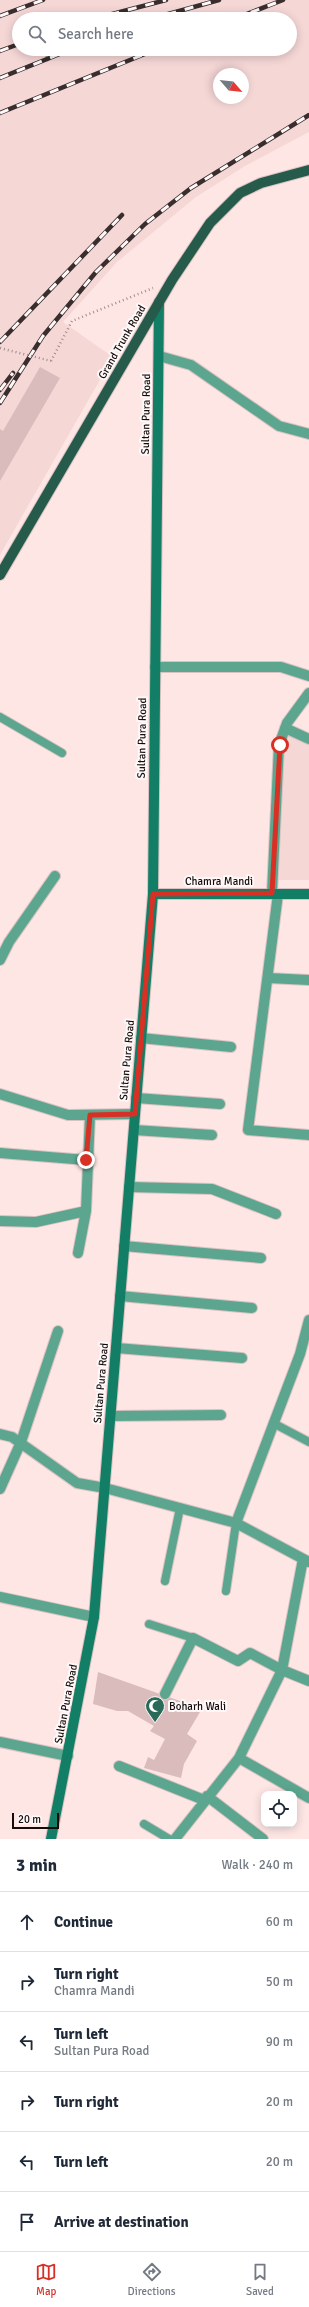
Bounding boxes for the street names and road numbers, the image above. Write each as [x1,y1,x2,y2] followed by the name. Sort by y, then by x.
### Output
[96,303,149,381] street label: Grand Trunk Road
[139,373,153,454] street label: Sultan Pura Road
[135,697,149,778] street label: Sultan Pura Road
[185,875,253,888] street label: Chamra Mandi
[117,1019,137,1101] street label: Sultan Pura Road
[91,1342,111,1424] street label: Sultan Pura Road
[52,1663,80,1745] street label: Sultan Pura Road

